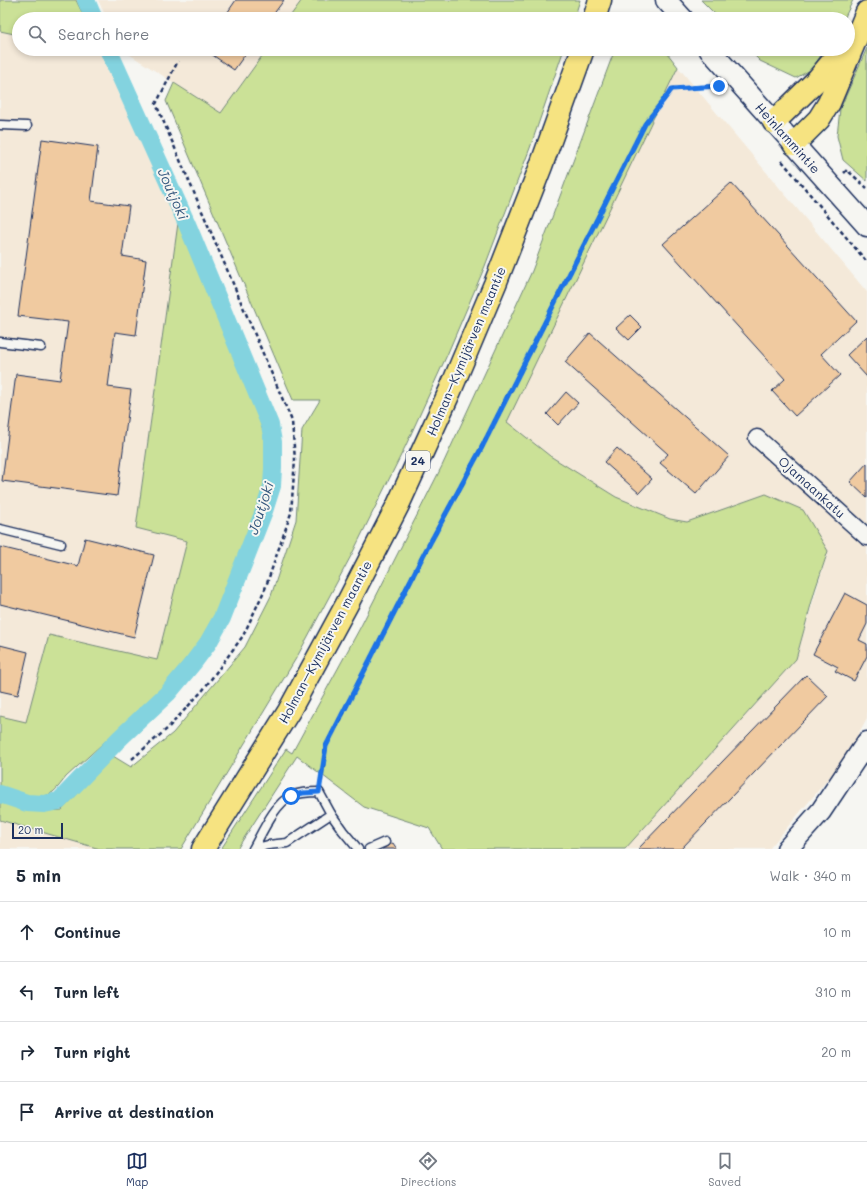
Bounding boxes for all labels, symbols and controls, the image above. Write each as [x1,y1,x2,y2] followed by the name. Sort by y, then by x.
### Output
[12,12,855,56] search box
[26,23,48,45] icon: search
[58,24,149,44] text: Search here
[710,77,728,95] route end
[752,99,825,177] street label: Heinlammintie
[154,165,194,223] water label: Joutjoki
[422,264,509,438] street label: Holman–Kymijärven maantie
[406,451,430,471] road number: 24
[775,452,849,521] street label: Ojamaankatu
[243,478,278,537] water label: Joutjoki
[274,557,375,726] street label: Holman–Kymijärven maantie
[282,787,300,805] route start
[12,821,63,840] scale bar
[18,822,43,837] text: 20 m
[16,864,61,886] text: 5 min
[770,867,851,884] text: Walk · 340 m
[16,921,38,943] icon: ahead
[54,922,121,942] text: Continue
[823,923,851,940] text: 10 m
[16,981,38,1003] icon: left
[54,982,119,1002] text: Turn left
[815,983,851,1000] text: 310 m
[16,1041,38,1063] icon: right
[54,1042,131,1062] text: Turn right
[821,1043,851,1060] text: 20 m
[16,1101,38,1123] icon: arrive
[54,1102,214,1122] text: Arrive at destination
[126,1150,148,1189] tab: Map
[400,1150,456,1189] tab: Directions
[708,1150,741,1189] tab: Saved

